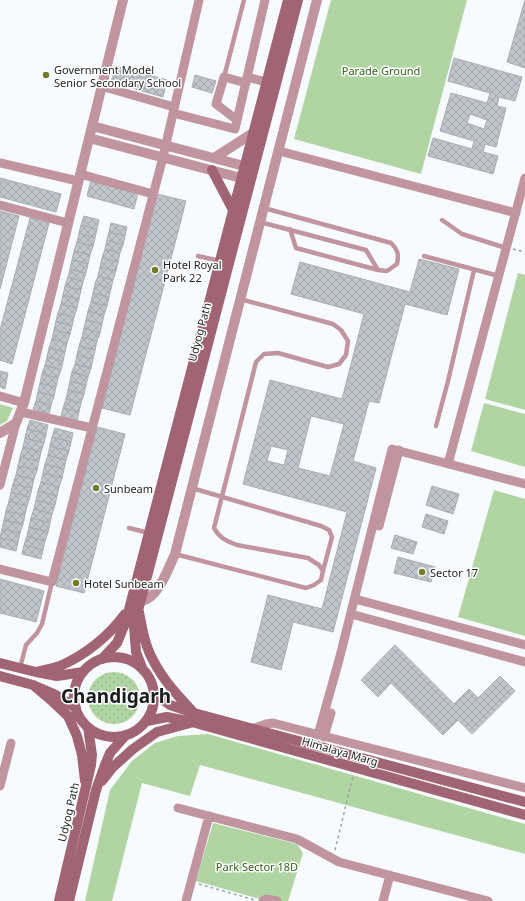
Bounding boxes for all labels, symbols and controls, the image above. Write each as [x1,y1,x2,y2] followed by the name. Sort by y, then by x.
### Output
[54,62,181,90] place label: Government Model Senior Secondary School
[342,63,420,78] park label: Parade Ground
[41,70,51,80] marker: Government Model Senior Secondary School
[163,257,222,285] place label: Hotel Royal Park 22
[150,265,160,275] marker: Hotel Royal Park 22
[184,301,214,363] street label: Udyog Path
[104,481,153,496] place label: Sunbeam
[91,483,101,493] marker: Sunbeam
[430,565,478,580] place label: Sector 17
[417,567,427,577] marker: Sector 17
[84,576,164,591] place label: Hotel Sunbeam
[71,578,81,588] marker: Hotel Sunbeam
[61,683,171,709] district label: Chandigarh
[300,733,380,769] street label: Himalaya Marg
[54,781,82,843] street label: Udyog Path
[216,859,298,874] park label: Park Sector 18D

